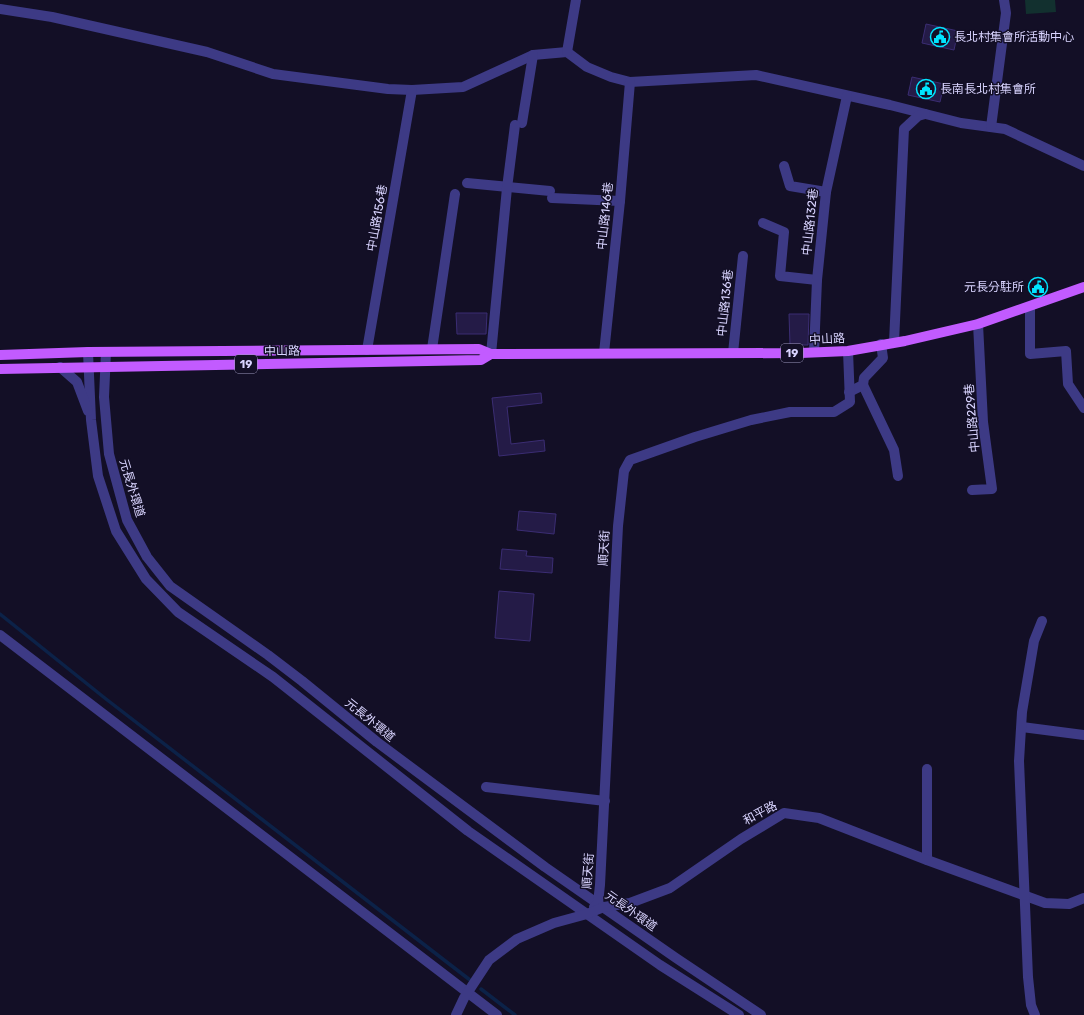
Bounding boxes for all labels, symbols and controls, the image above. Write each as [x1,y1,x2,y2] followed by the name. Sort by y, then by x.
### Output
[929,26,951,48] public building icon: 長北村集會所活動中心
[954,30,1074,44] place label: 長北村集會所活動中心
[915,78,937,100] public building icon: 長南長北村集會所
[940,82,1036,96] place label: 長南長北村集會所
[594,182,616,250] street label: 中山路146巷
[364,184,390,252] street label: 中山路156巷
[800,188,820,256] street label: 中山路132巷
[715,269,735,337] street label: 中山路136巷
[1027,276,1049,298] public building icon: 元長分駐所
[964,280,1024,294] place label: 元長分駐所
[809,331,845,347] street label: 中山路
[264,344,300,358] street label: 中山路
[781,344,803,362] road number: 19
[235,355,257,373] road number: 19
[962,383,982,453] street label: 中山路229巷
[117,457,147,519] street label: 元長外環道
[596,530,612,566] street label: 順天街
[342,696,398,744] street label: 元長外環道
[741,798,779,828] street label: 和平路
[580,853,596,889] street label: 順天街
[602,888,660,934] street label: 元長外環道

